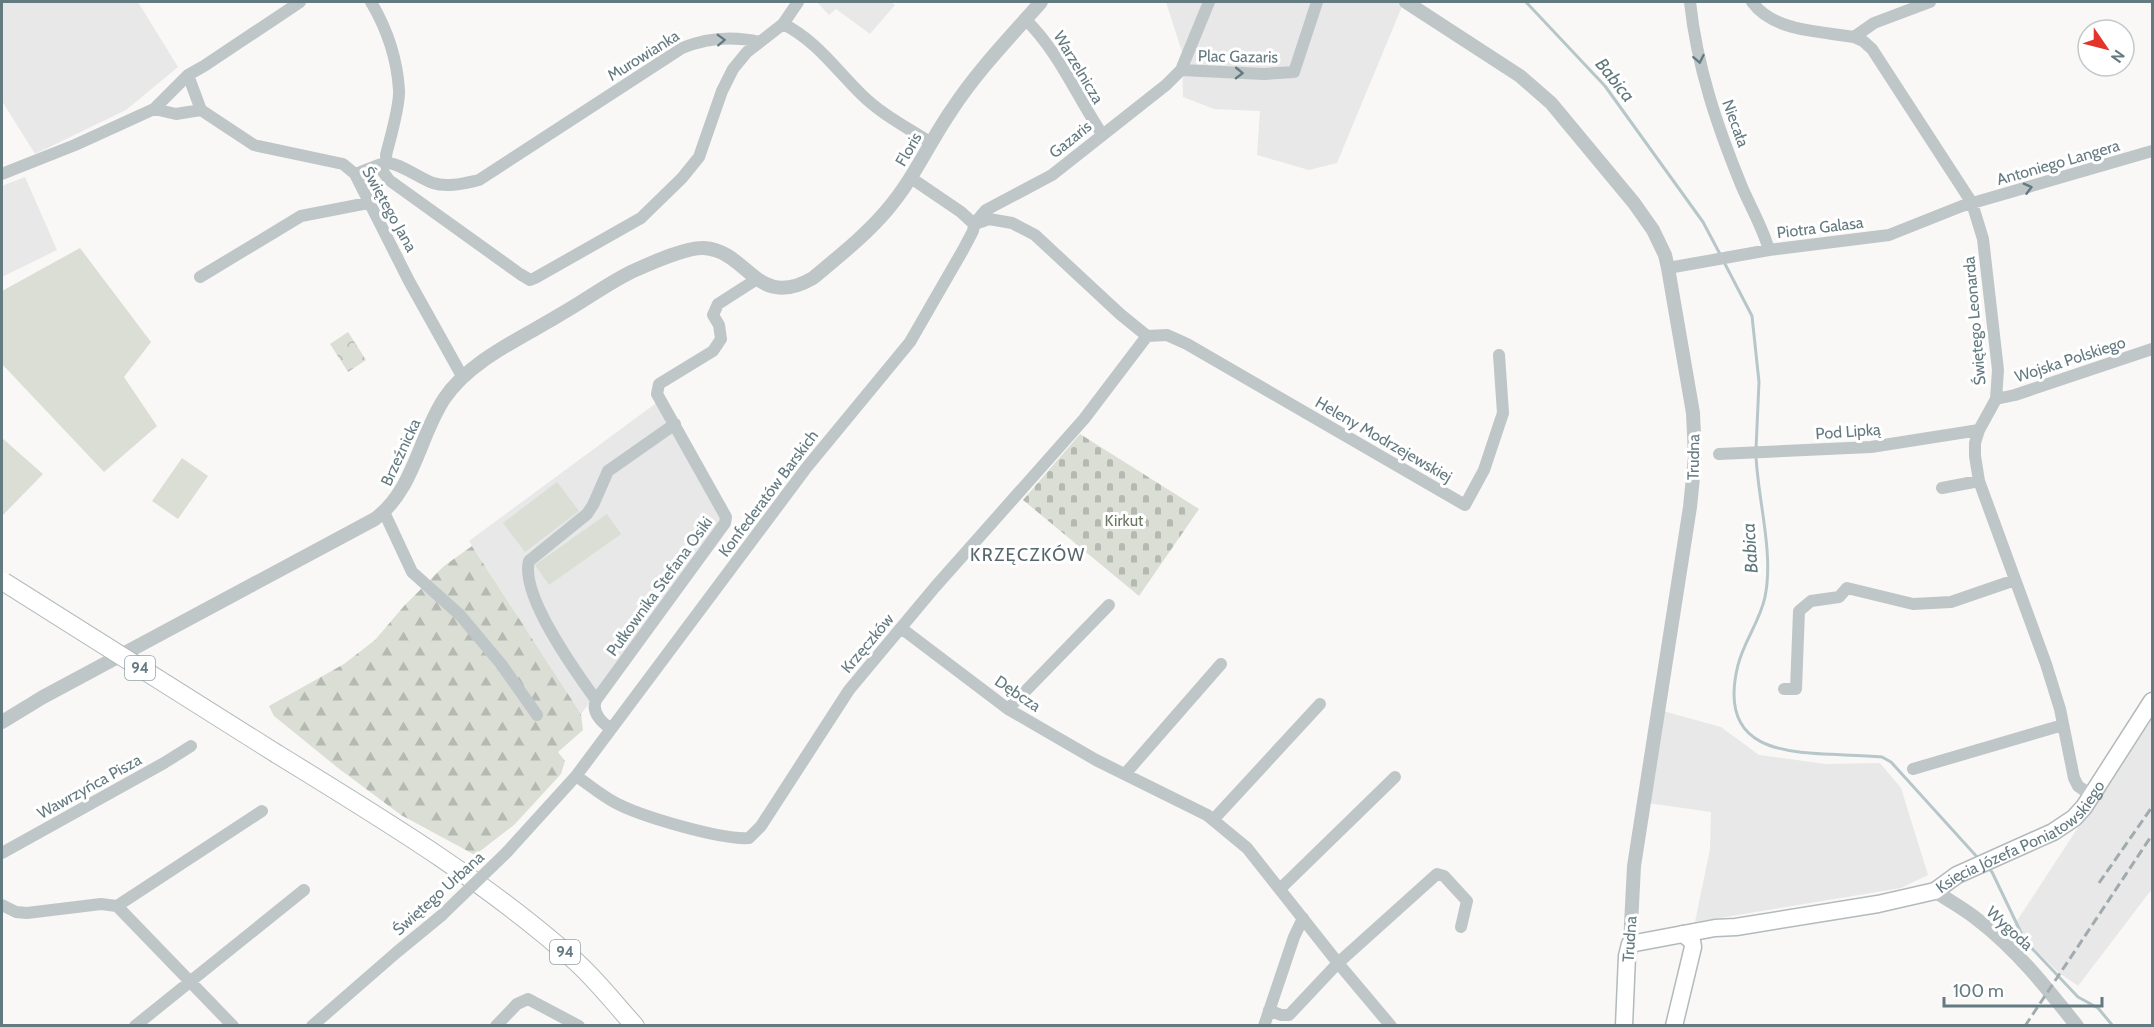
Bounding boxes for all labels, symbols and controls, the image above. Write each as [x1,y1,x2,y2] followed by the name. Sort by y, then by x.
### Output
[2076,18,2136,78] north arrow
[604,26,683,85] street label: Murowianka
[1049,27,1108,107] street label: Warzelnicza
[716,33,725,46] one-way arrow
[1198,46,1279,67] street label: Plac Gazaris
[2107,46,2129,66] text: N
[1591,54,1639,106] water label: Babica
[1692,54,1705,64] one-way arrow
[1235,67,1244,79] one-way arrow
[1718,97,1753,150] street label: Niecała
[1045,116,1096,162] street label: Gazaris
[891,129,926,170] street label: Floris
[1994,136,2122,189] street label: Antoniego Langera
[358,163,421,256] street label: Świętego Jana
[2023,182,2033,195] one-way arrow
[1776,213,1865,242] street label: Piotra Galasa
[1959,255,1990,386] street label: Świętego Leonarda
[2012,333,2128,386] street label: Wojska Polskiego
[1312,393,1455,486] street label: Heleny Modrzejewskiej
[377,415,424,489] street label: Brzeźnicka
[1815,420,1882,443] street label: Pod Lipką
[715,426,822,560] street label: Konfederatów Barskich
[1684,434,1703,480] street label: Trudna
[1105,511,1144,530] park label: Kirkut
[602,513,716,660] street label: Pułkownika Stefana Osiki
[1737,522,1763,574] water label: Babica
[970,544,1086,566] district label: KRZĘCZKÓW
[837,609,898,677] street label: Krzęczków
[125,656,155,680] road number: 94
[991,671,1045,716] street label: Dębcza
[34,750,145,823] street label: Wawrzyńca Pisza
[1932,777,2109,897] street label: Księcia Józefa Poniatowskiego
[389,847,488,939] street label: Świętego Urbana
[1983,902,2037,955] street label: Wygoda
[1618,915,1641,963] street label: Trudna
[550,940,580,964] road number: 94
[1944,970,2102,1008] scale bar
[1953,980,2004,1002] text: 100 m

